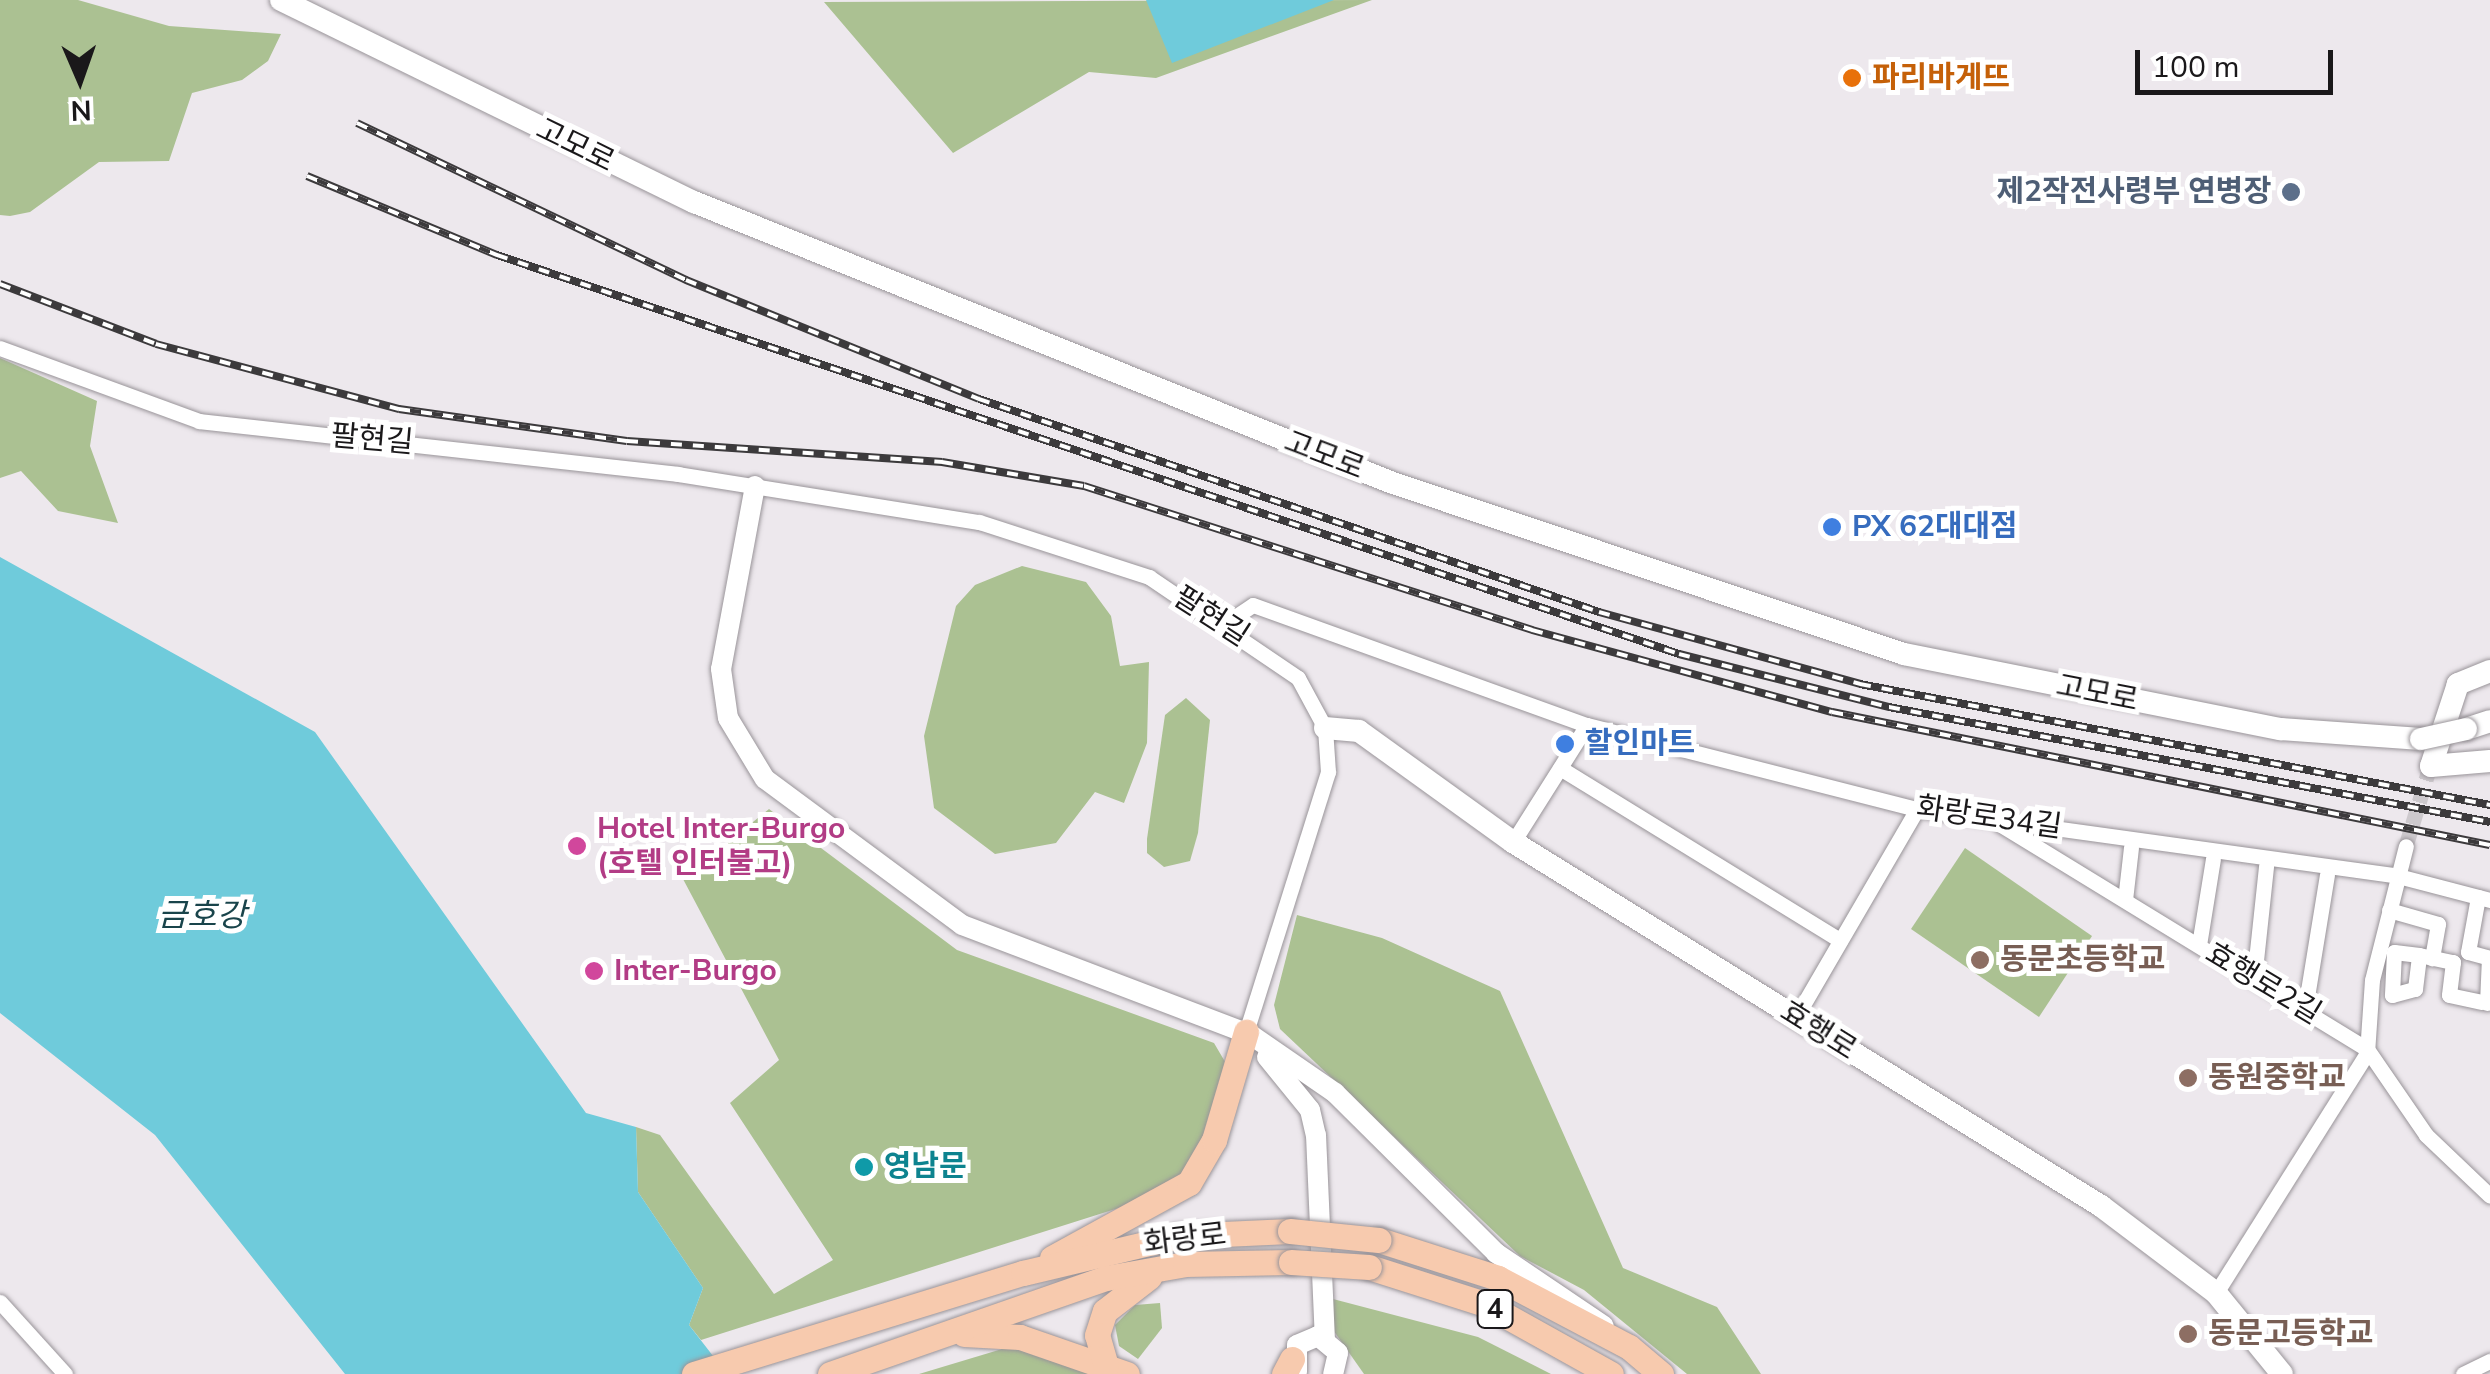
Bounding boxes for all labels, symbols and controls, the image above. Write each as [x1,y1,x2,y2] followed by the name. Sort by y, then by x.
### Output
[30,30,130,130] north arrow
[2140,30,2338,92] scale bar
[2152,47,2239,88] text: 100 m
[1872,60,2010,96] place label: 파리바게뜨
[1841,67,1863,89] marker: 파리바게뜨
[70,91,92,129] text: N
[530,112,620,180] street label: 고모로
[1997,174,2271,210] place label: 제2작전사령부 연병장
[2280,181,2302,203] marker: 제2작전사령부 연병장
[329,418,415,462] street label: 팔현길
[1279,424,1369,488] street label: 고모로
[1852,509,2018,545] place label: PX 62대대점
[1821,516,1843,538] marker: PX 62대대점
[1166,579,1256,655] street label: 팔현길
[2053,668,2141,720] street label: 고모로
[1585,726,1695,762] place label: 할인마트
[1554,733,1576,755] marker: 할인마트
[1914,790,2064,846] street label: 화랑로34길
[597,811,845,882] place label: Hotel Inter-Burgo (호텔 인터불고)
[566,835,588,857] marker: Hotel Inter-Burgo (호텔 인터불고)
[158,897,246,935] water label: 금호강
[2199,936,2327,1032] street label: 효행로2길
[2000,942,2166,978] place label: 동문초등학교
[1969,949,1991,971] marker: 동문초등학교
[614,953,777,989] place label: Inter-Burgo
[583,960,605,982] marker: Inter-Burgo
[1773,994,1863,1068] street label: 효행로
[2208,1060,2346,1096] place label: 동원중학교
[2177,1067,2199,1089] marker: 동원중학교
[884,1149,967,1185] place label: 영남문
[853,1156,875,1178] marker: 영남문
[1142,1217,1228,1263] street label: 화랑로
[1475,1286,1515,1332] road number: 4
[2208,1316,2374,1352] place label: 동문고등학교
[2177,1323,2199,1345] marker: 동문고등학교

